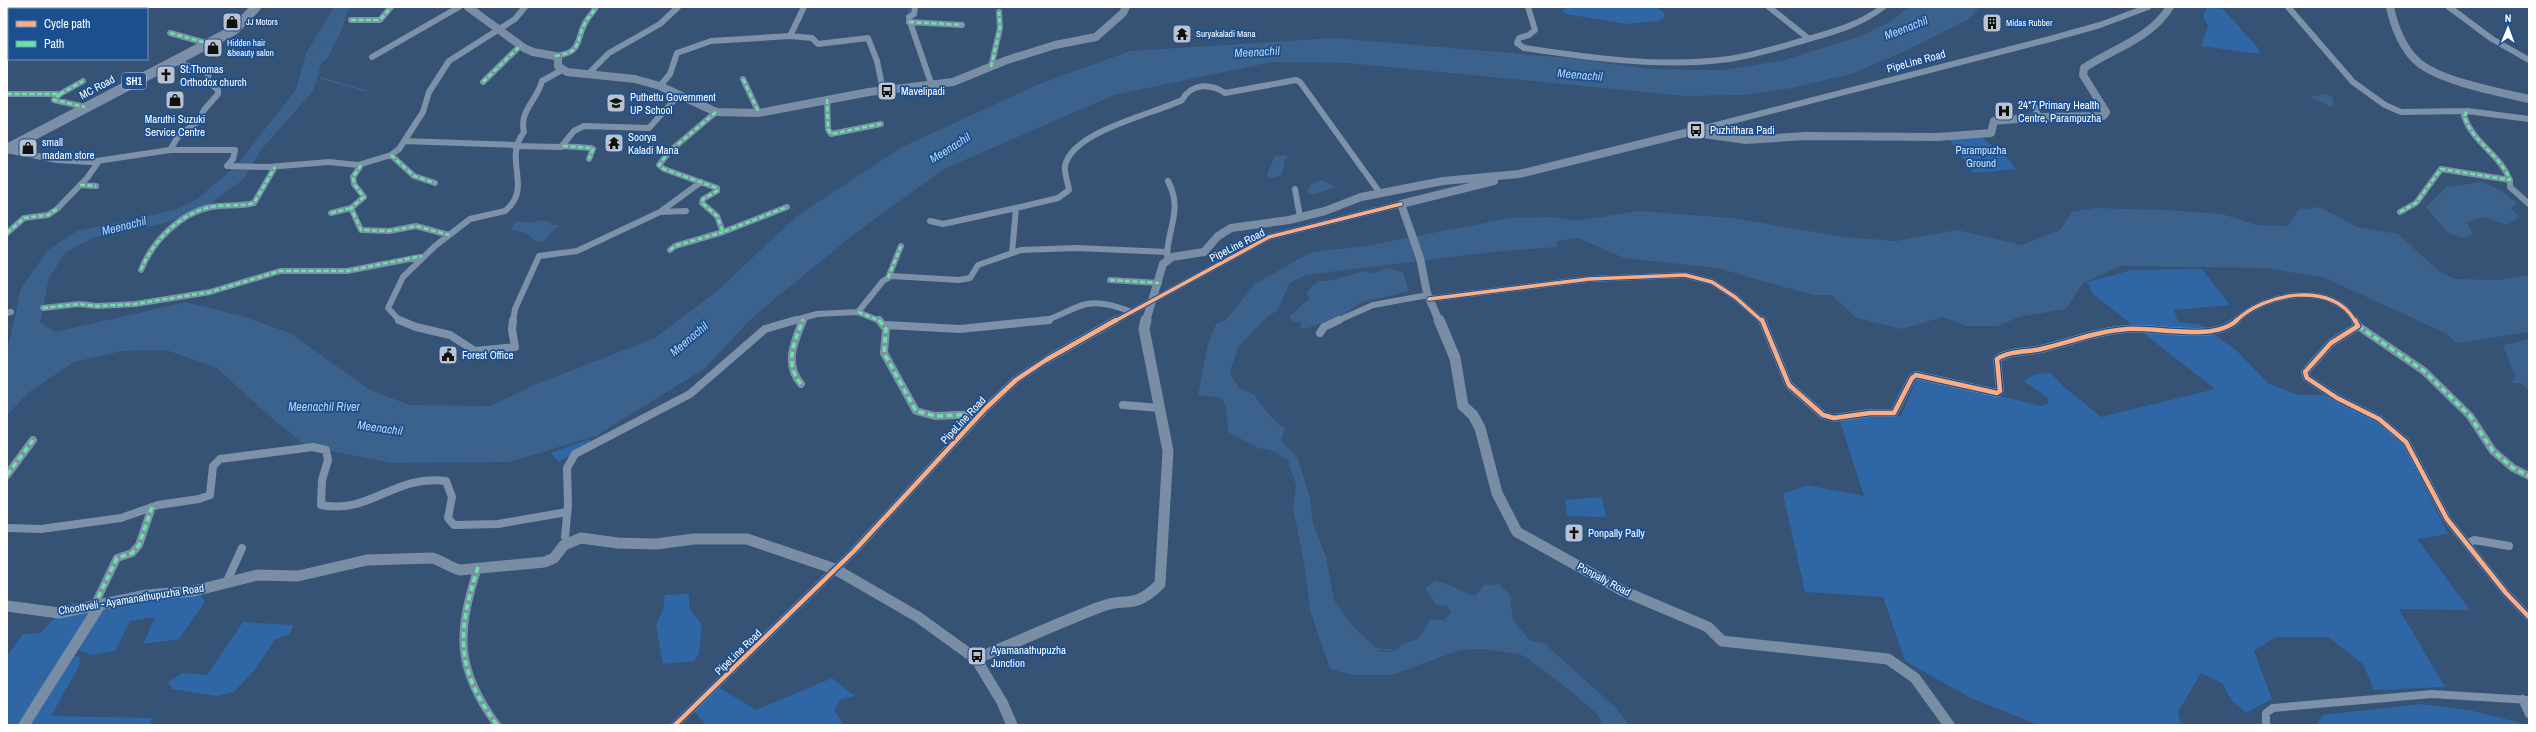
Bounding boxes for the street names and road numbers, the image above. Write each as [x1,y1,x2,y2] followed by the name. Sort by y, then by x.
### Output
[1885,46,1947,76] street label: PipeLine Road
[77,72,117,102] street label: MC Road
[122,73,146,89] road number: SH1
[1207,225,1267,265] street label: PipeLine Road
[937,393,989,447] street label: PipeLine Road
[1575,559,1633,599] street label: Ponpally Road
[57,581,205,617] street label: Choottveli - Ayamanathupuzha Road
[711,626,765,678] street label: PipeLine Road

